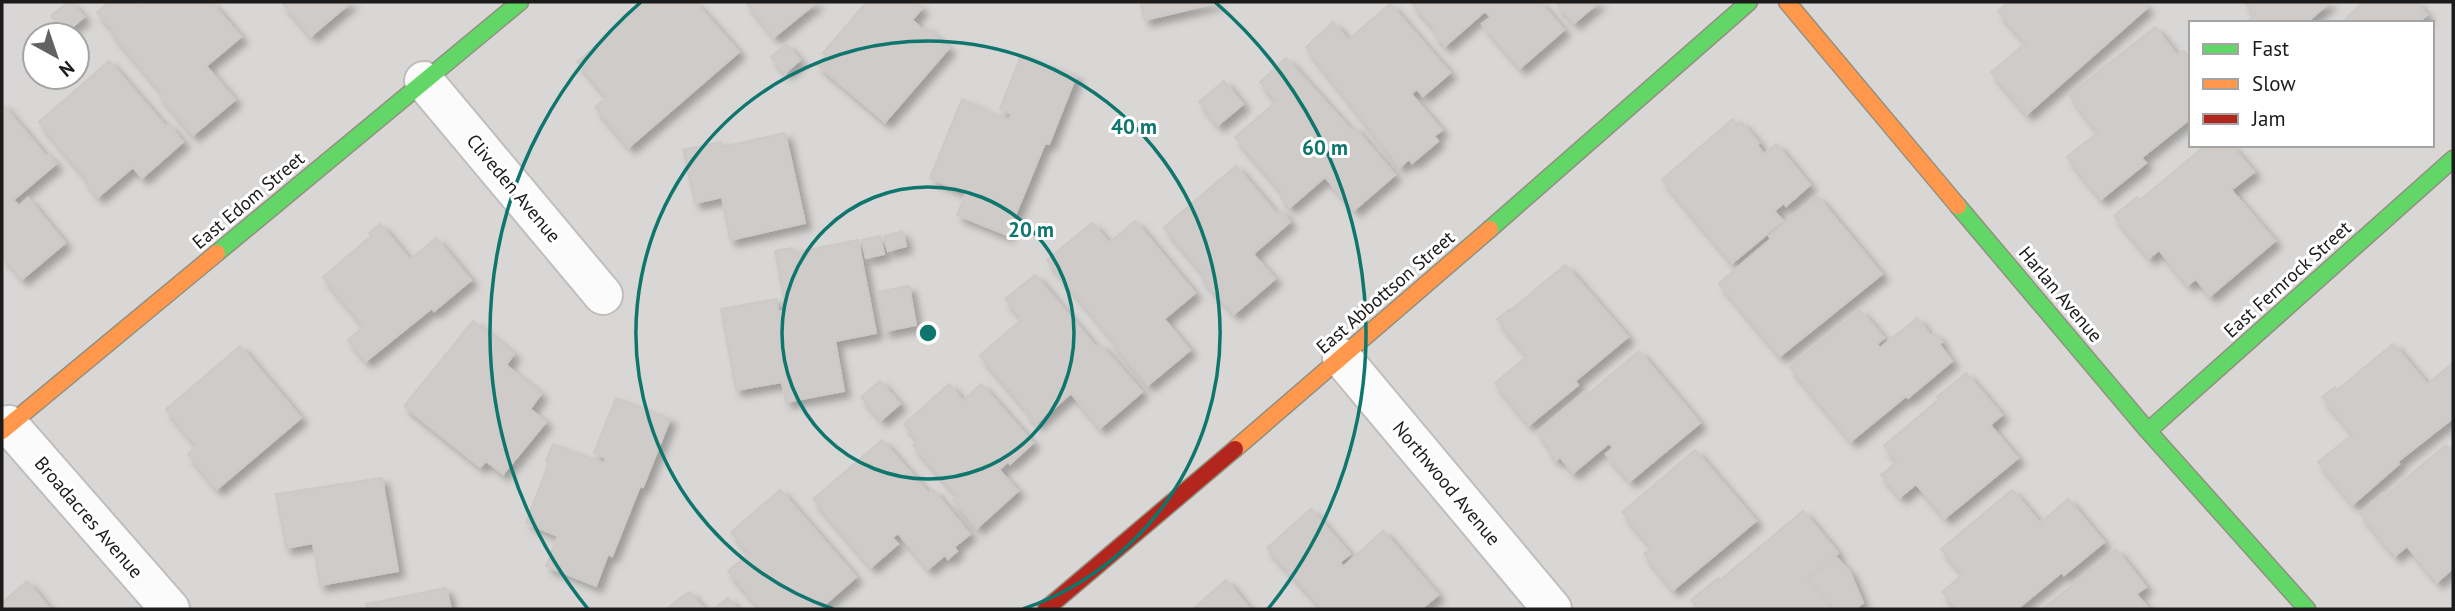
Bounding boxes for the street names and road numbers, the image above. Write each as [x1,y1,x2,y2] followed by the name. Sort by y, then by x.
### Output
[462,129,566,247] street label: Cliveden Avenue
[187,146,309,254] street label: East Edom Street
[2218,215,2356,342] street label: East Fernrock Street
[1311,225,1459,359] street label: East Abbottson Street
[2014,241,2108,347] street label: Harlan Avenue
[1388,416,1506,550] street label: Northwood Avenue
[30,451,148,583] street label: Broadacres Avenue

